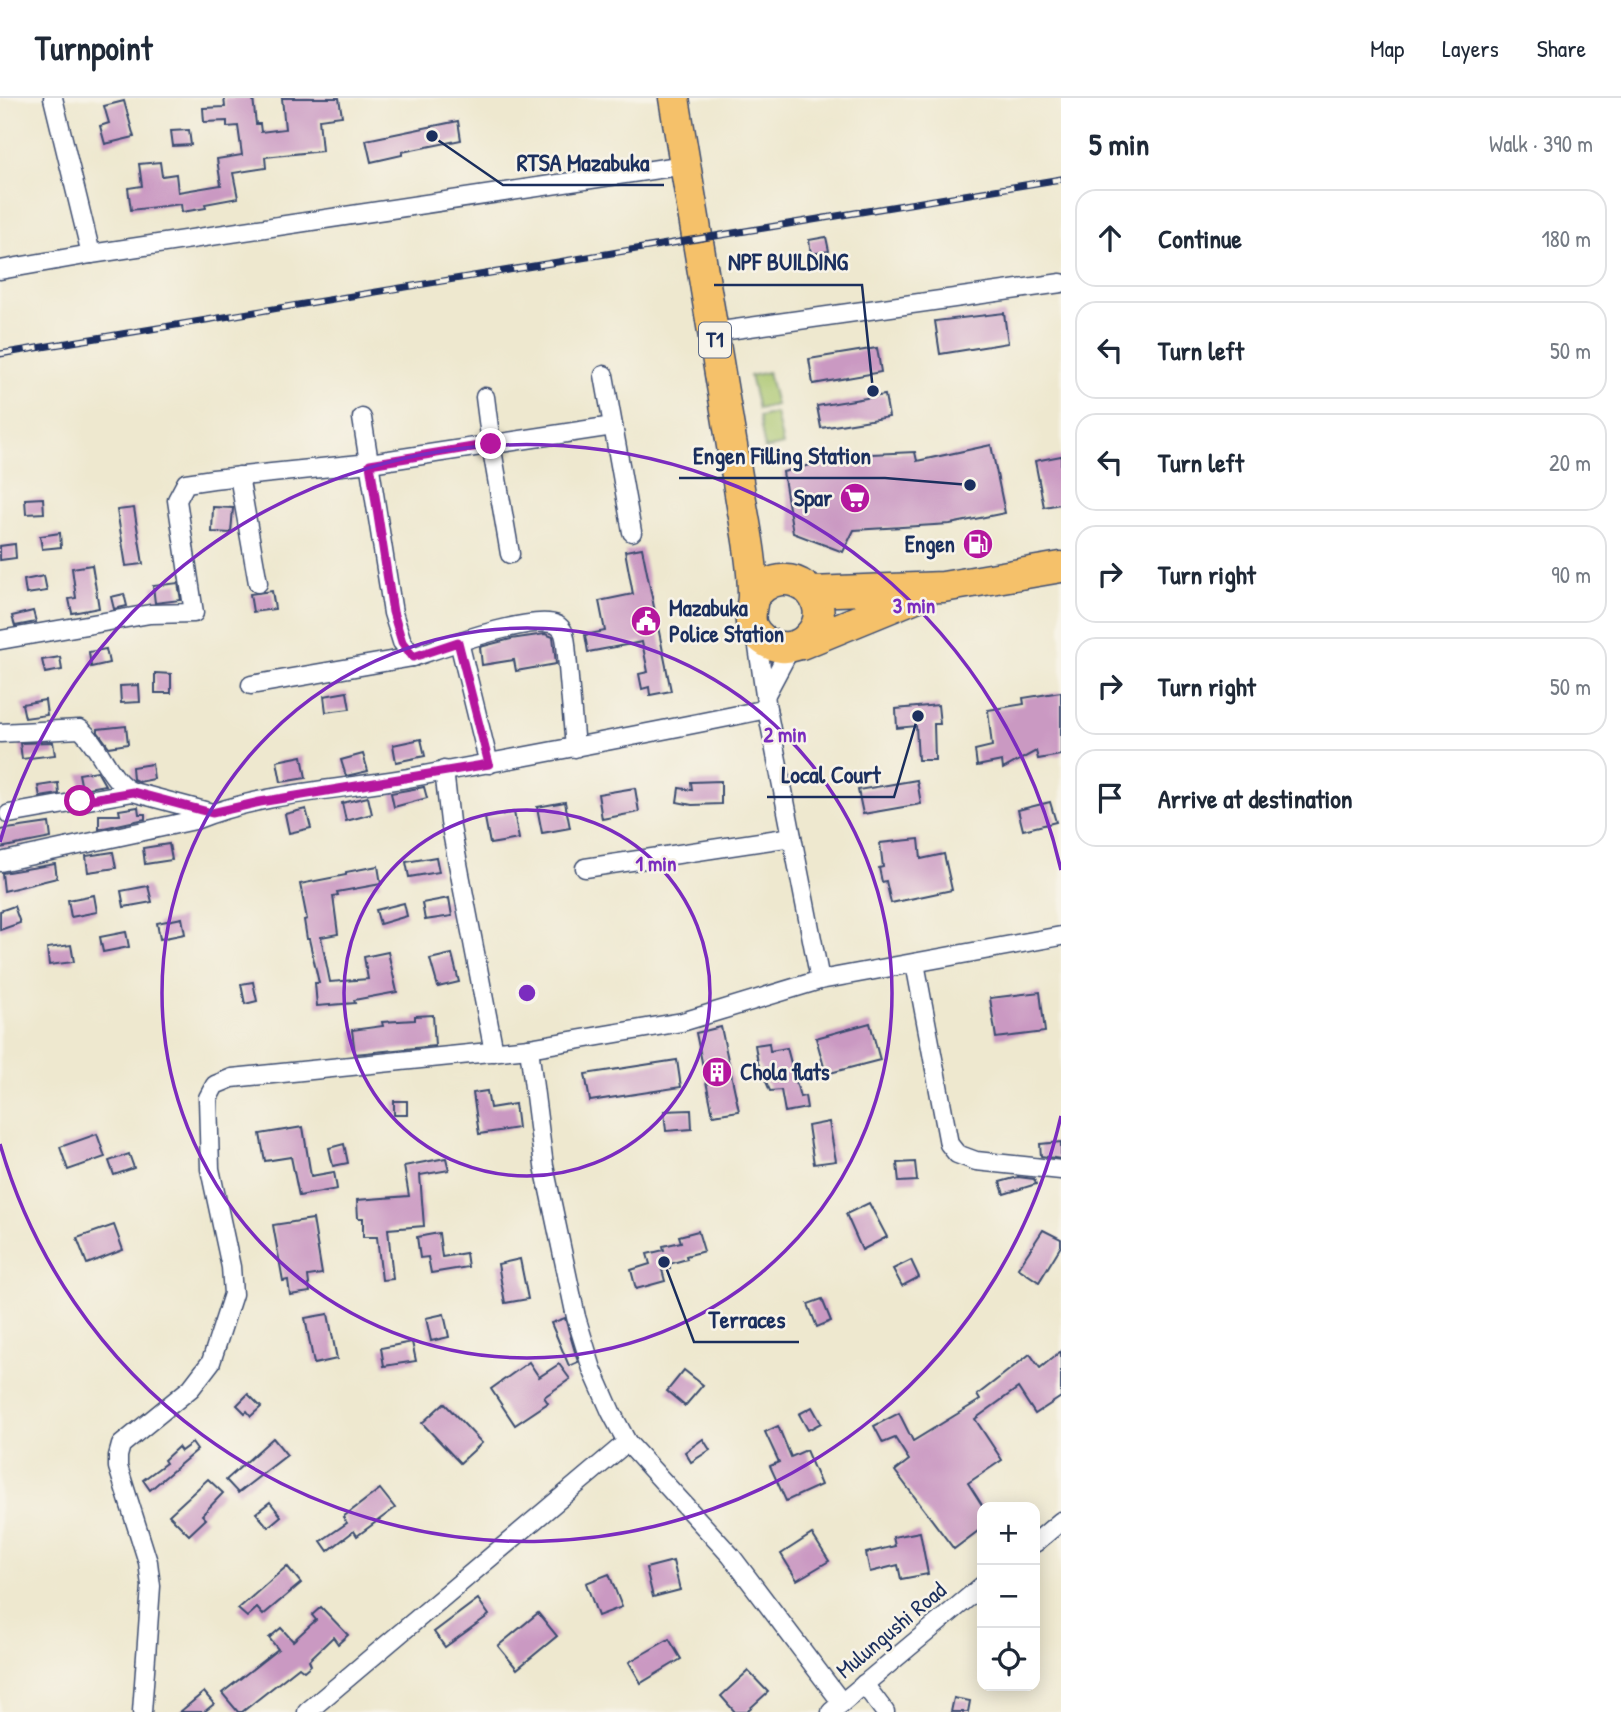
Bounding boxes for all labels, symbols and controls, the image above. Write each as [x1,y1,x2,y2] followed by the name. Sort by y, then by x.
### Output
[35,26,152,70] text: Turnpoint
[1370,32,1404,64] text: Map
[1442,32,1499,64] text: Layers
[1537,32,1586,64] text: Share
[1089,124,1149,164] text: 5 min
[1489,128,1593,159] text: Walk · 390 m
[503,140,664,185] callout: RTSA Mazabuka
[517,146,650,178] text: RTSA Mazabuka
[1091,219,1129,257] icon: ahead
[1158,221,1242,256] text: Continue
[1541,223,1591,254] text: 180 m
[714,240,862,285] callout: NPF BUILDING
[728,245,849,277] text: NPF BUILDING
[699,322,731,358] road number: T1
[1091,331,1129,369] icon: left
[1158,333,1244,368] text: Turn left
[1550,335,1591,366] text: 50 m
[475,428,506,459] route end
[679,433,885,478] callout: Engen Filling Station
[693,439,871,472] text: Engen Filling Station
[1091,443,1129,481] icon: left
[1158,445,1244,480] text: Turn left
[1549,447,1591,478] text: 20 m
[838,481,872,515] supermarket icon: Spar
[794,482,832,514] place label: Spar
[961,527,995,561] fuel station icon: Engen
[905,528,955,560] place label: Engen
[1091,555,1129,593] icon: right
[1158,557,1256,592] text: Turn right
[1551,559,1591,590] text: 90 m
[893,591,935,620] text: 3 min
[669,592,784,649] place label: Mazabuka Police Station
[629,604,663,638] public building icon: Mazabuka Police Station
[1091,667,1129,705] icon: right
[1158,669,1256,704] text: Turn right
[1550,671,1591,702] text: 50 m
[763,720,807,749] text: 2 min
[767,752,894,797] callout: Local Court
[781,758,881,790] text: Local Court
[1091,779,1129,817] icon: arrive
[1158,781,1353,816] text: Arrive at destination
[64,785,95,816] route start
[636,849,676,878] text: 1 min
[515,981,539,1005] centre of rings
[700,1055,734,1089] building icon: Chola flats
[740,1056,830,1087] place label: Chola flats
[694,1297,799,1342] callout: Terraces
[708,1303,785,1335] text: Terraces
[977,1502,1040,1691] map controls
[977,1502,1040,1565] button: +
[977,1565,1040,1628] button: −
[829,1574,952,1685] street label: Mulungushi Road
[977,1628,1040,1691] button: locate

